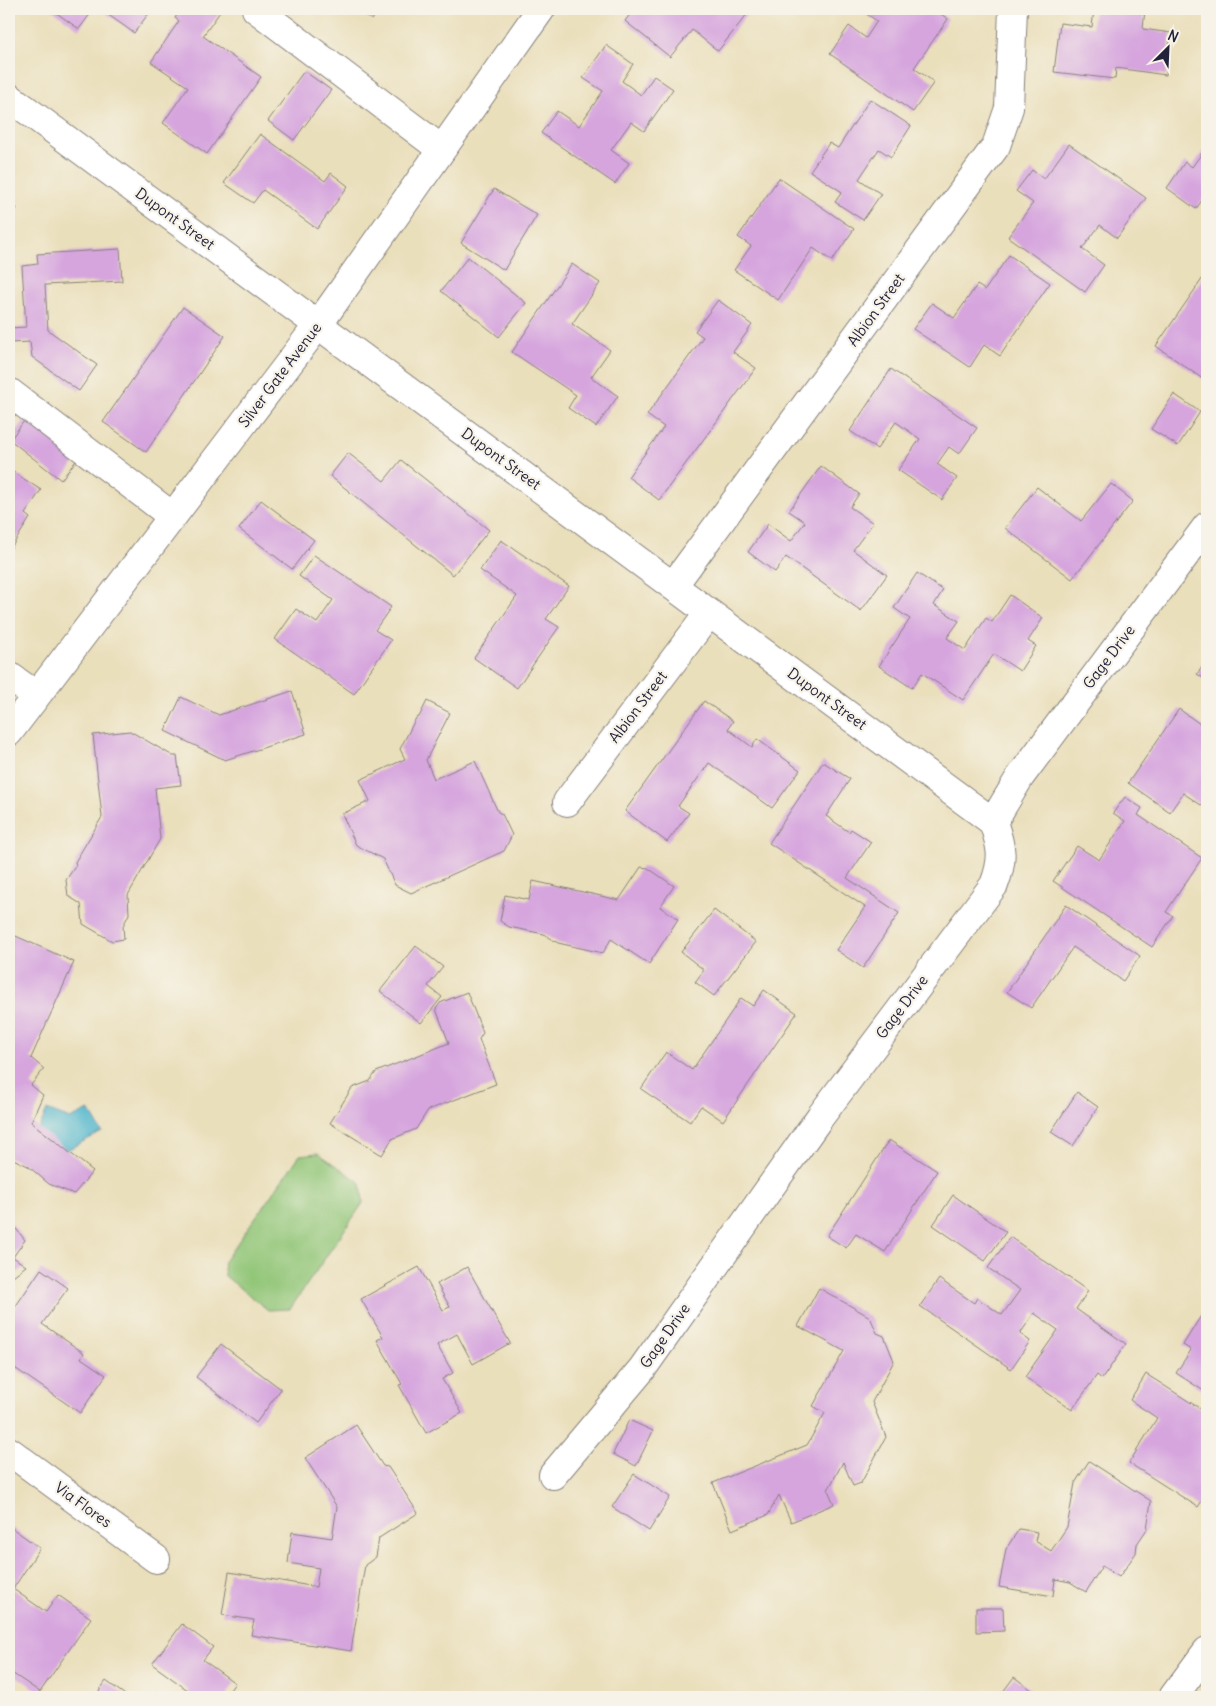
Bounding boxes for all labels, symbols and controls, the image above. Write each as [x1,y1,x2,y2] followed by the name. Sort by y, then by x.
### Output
[1144,22,1194,72] north arrow
[1165,26,1181,46] text: N
[132,183,219,254] street label: Dupont Street
[843,270,908,350] street label: Albion Street
[234,319,325,431] street label: Silver Gate Avenue
[458,423,545,494] street label: Dupont Street
[1078,621,1139,692] street label: Gage Drive
[784,663,871,734] street label: Dupont Street
[604,667,671,747] street label: Albion Street
[871,971,932,1042] street label: Gage Drive
[635,1300,694,1372] street label: Gage Drive
[51,1478,116,1532] street label: Via Flores

